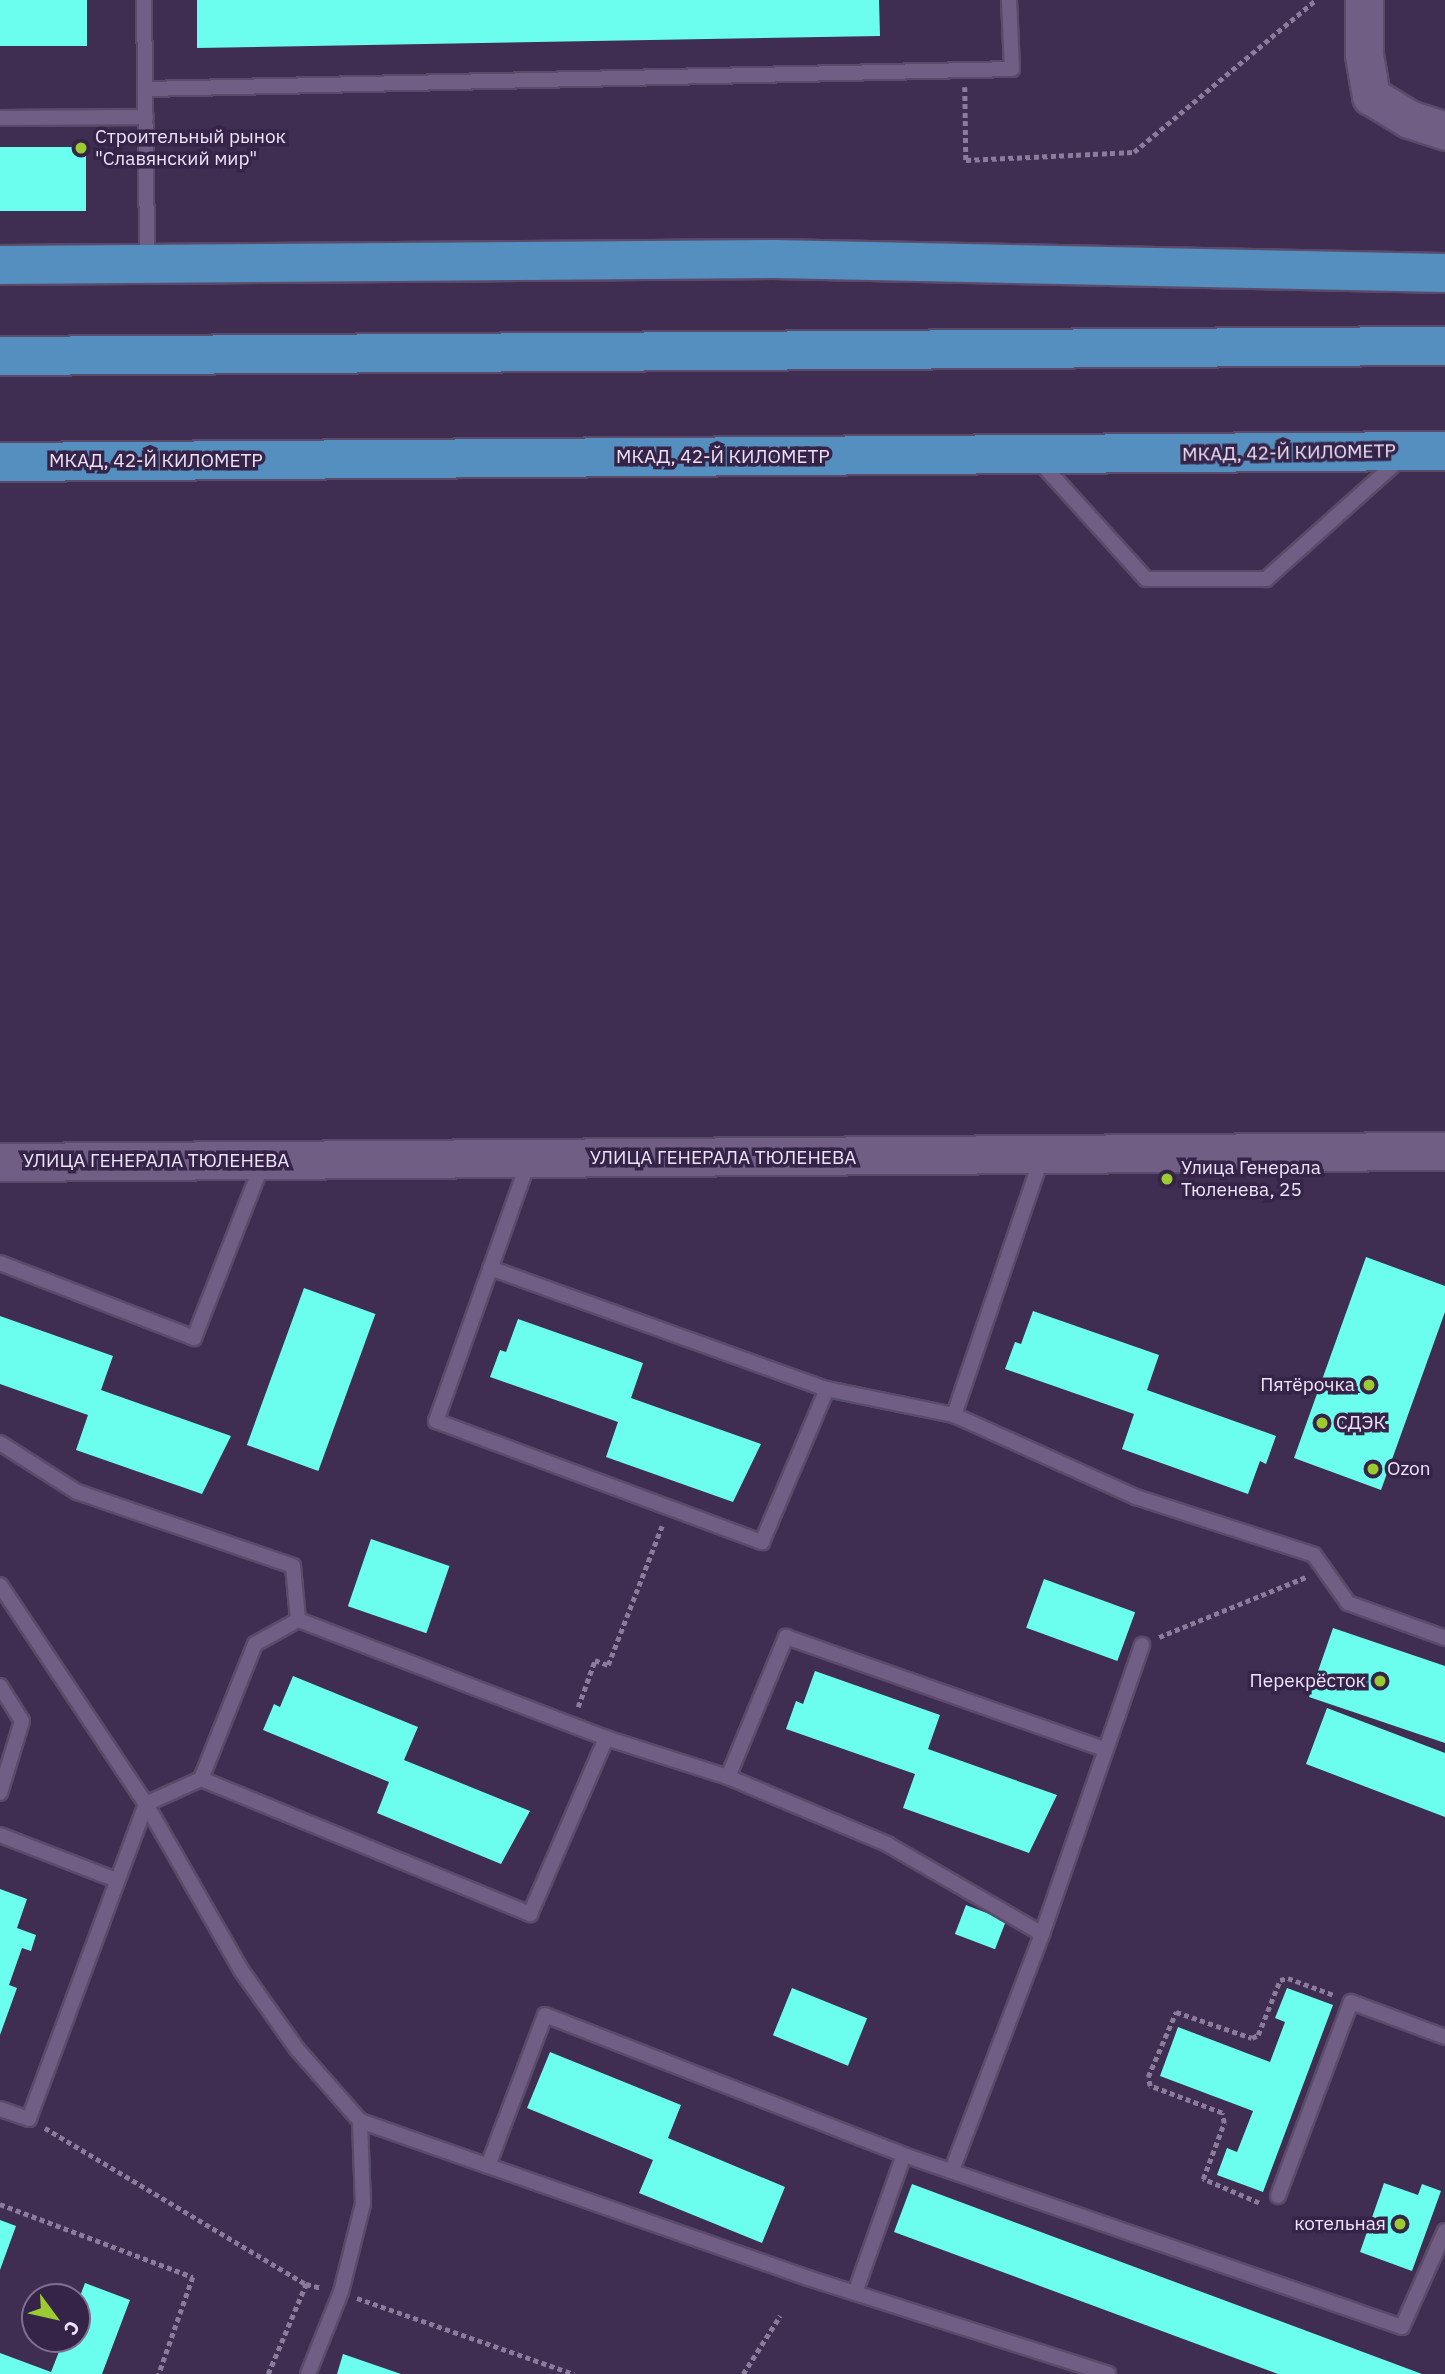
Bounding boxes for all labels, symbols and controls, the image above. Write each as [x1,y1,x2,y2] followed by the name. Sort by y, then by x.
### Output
[95,126,286,170] place label: Строительный рынок "Славянский мир"
[73,140,89,156] marker: Строительный рынок "Славянский мир"
[1182,440,1396,466] street label: МКАД, 42-Й КИЛОМЕТР
[616,446,830,468] street label: МКАД, 42-Й КИЛОМЕТР
[49,450,263,472] street label: МКАД, 42-Й КИЛОМЕТР
[590,1147,856,1169] street label: УЛИЦА ГЕНЕРАЛА ТЮЛЕНЕВА
[23,1150,289,1172] street label: УЛИЦА ГЕНЕРАЛА ТЮЛЕНЕВА
[1181,1157,1321,1201] place label: Улица Генерала Тюленева, 25
[1159,1171,1175,1187] marker: Улица Генерала Тюленева, 25
[1260,1374,1355,1396] place label: Пятёрочка
[1361,1377,1377,1393] marker: Пятёрочка
[1336,1412,1386,1434] place label: СДЭК
[1314,1415,1330,1431] marker: СДЭК
[1387,1458,1431,1480] place label: Ozon
[1365,1461,1381,1477] marker: Ozon
[1250,1670,1366,1692] place label: Перекрёсток
[1372,1673,1388,1689] marker: Перекрёсток
[1294,2213,1386,2235] place label: котельная
[1392,2216,1408,2232] marker: котельная
[21,2283,91,2353] north arrow
[59,2317,85,2340] text: С

